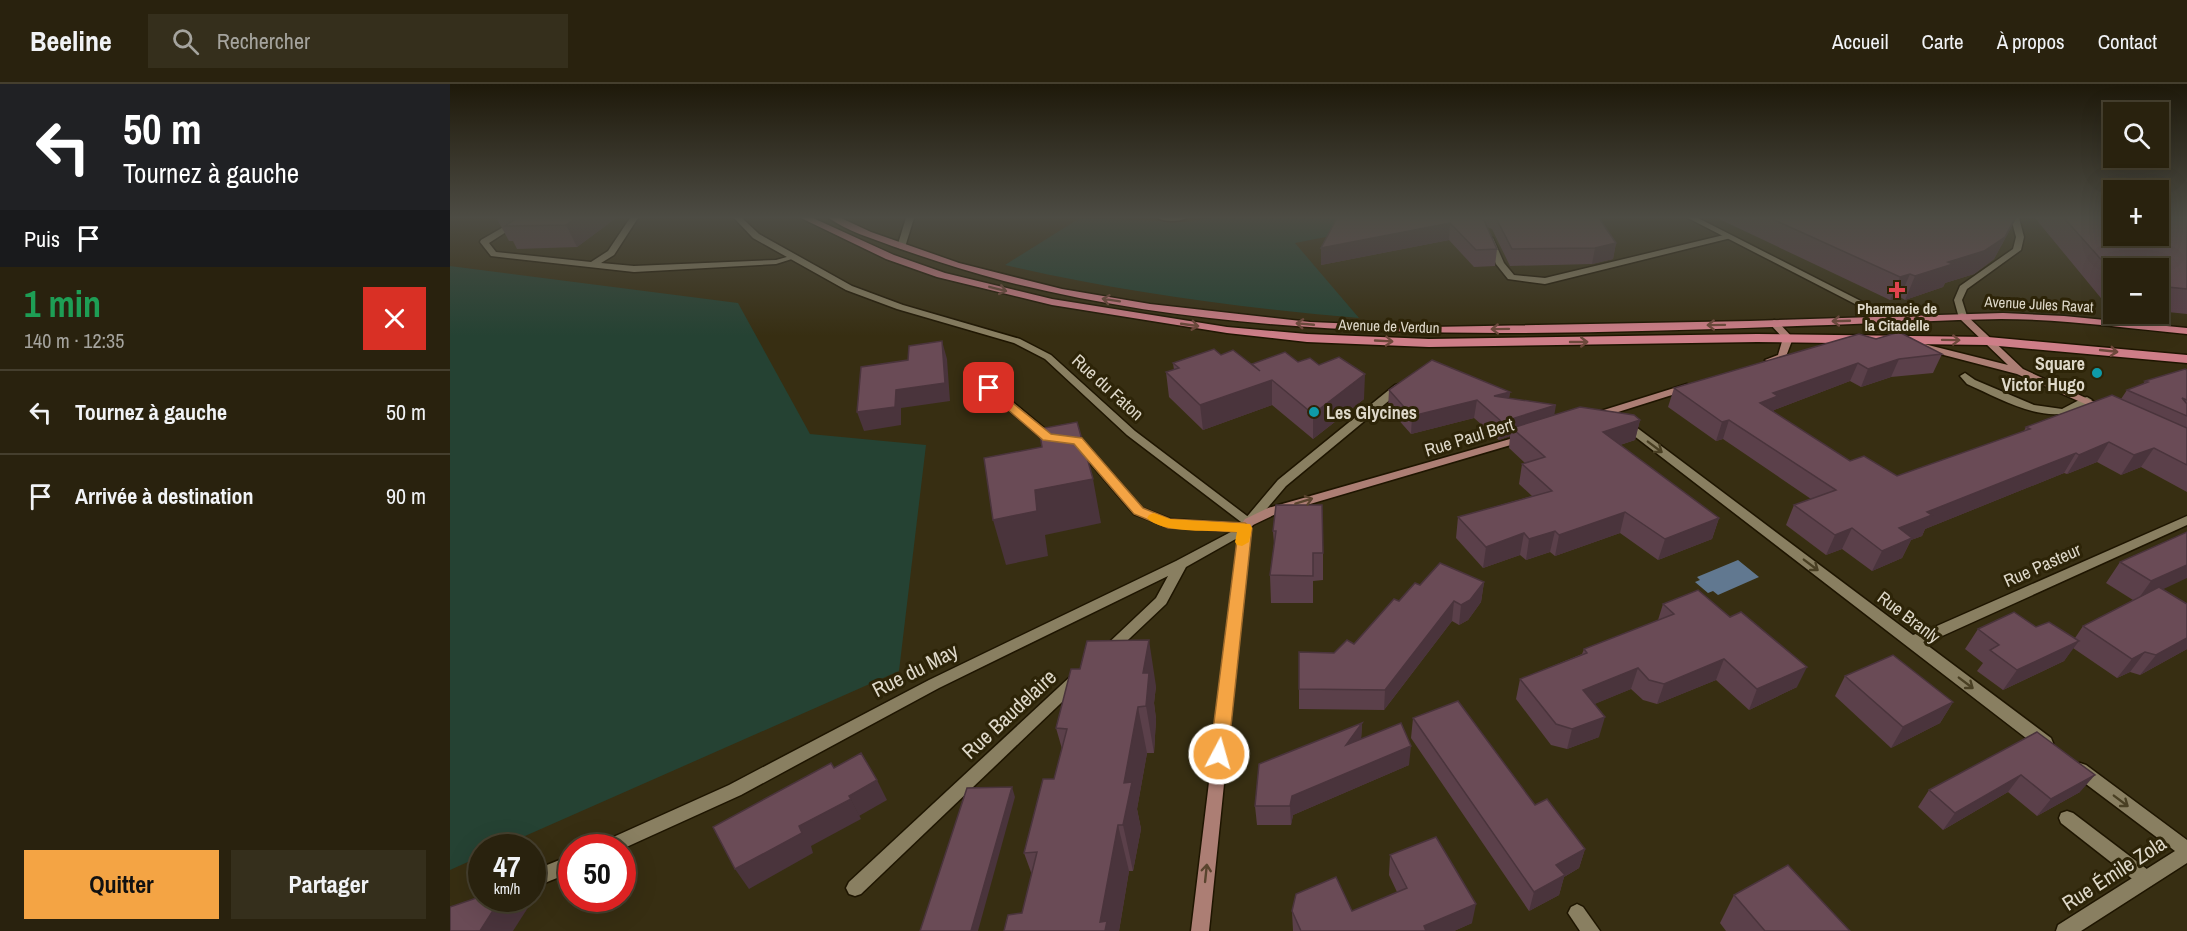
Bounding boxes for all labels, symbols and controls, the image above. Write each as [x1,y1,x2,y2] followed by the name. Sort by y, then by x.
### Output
[148,14,568,68] search box
[30,22,112,60] text: Beeline
[169,25,202,58] icon: search
[217,26,310,56] text: Rechercher
[1832,27,1889,56] text: Accueil
[1922,27,1964,56] text: Carte
[1997,27,2065,56] text: À propos
[2098,27,2157,56] text: Contact
[123,101,202,157] text: 50 m
[2103,102,2169,324] map controls
[2103,102,2169,168] button: search
[24,108,102,186] icon: left
[123,155,299,191] text: Tournez à gauche
[2103,180,2169,246] button: +
[72,222,105,255] icon: arrive
[24,224,60,254] text: Puis
[2103,258,2169,324] button: −
[24,280,101,328] text: 1 min
[988,283,1007,295] one-way arrow
[1890,283,1904,297] marker: Pharmacie de la Citadelle
[363,287,426,350] button: close
[1983,291,2095,317] street label: Avenue Jules Ravat
[1102,295,1122,306] one-way arrow
[1857,298,1937,336] place label: Pharmacie de la Citadelle
[1337,314,1440,338] street label: Avenue de Verdun
[1831,316,1851,327] one-way arrow
[1295,318,1315,329] one-way arrow
[1179,319,1199,330] one-way arrow
[1706,319,1726,331] one-way arrow
[1490,323,1510,335] one-way arrow
[24,327,124,354] text: 140 m · 12:35
[1373,335,1393,346] one-way arrow
[1941,335,1961,346] one-way arrow
[1568,336,1588,348] one-way arrow
[2098,346,2118,357] one-way arrow
[1067,348,1149,426] street label: Rue du Faton
[2002,351,2085,397] place label: Square Victor Hugo
[963,362,1014,413] pin
[2090,366,2104,380] marker: Square Victor Hugo
[972,371,1005,404] icon: arrive
[24,396,57,429] icon: left
[75,397,227,427] text: Tournez à gauche
[386,397,426,427] text: 50 m
[1326,400,1417,425] place label: Les Glycines
[1307,405,1321,419] marker: Les Glycines
[1421,412,1517,462] street label: Rue Paul Bert
[1647,441,1663,453] one-way arrow
[24,480,57,513] icon: arrive
[75,481,253,511] text: Arrivée à destination
[386,481,426,511] text: 90 m
[1294,495,1313,506] one-way arrow
[1999,537,2085,593] street label: Rue Pasteur
[1802,559,1818,571] one-way arrow
[1872,585,1946,649] street label: Rue Branly
[867,636,963,704] street label: Rue du May
[955,663,1063,765] street label: Rue Baudelaire
[1957,677,1973,689] one-way arrow
[1187,722,1251,786] position arrow
[2113,795,2129,807] one-way arrow
[2056,828,2172,917] street label: Rue Émile Zola
[558,834,636,912] speed limit sign: 50
[493,846,521,886] text: 47
[24,850,219,919] button: Quitter
[231,850,426,919] button: Partager
[1201,863,1212,883] one-way arrow
[494,878,520,899] text: km/h

